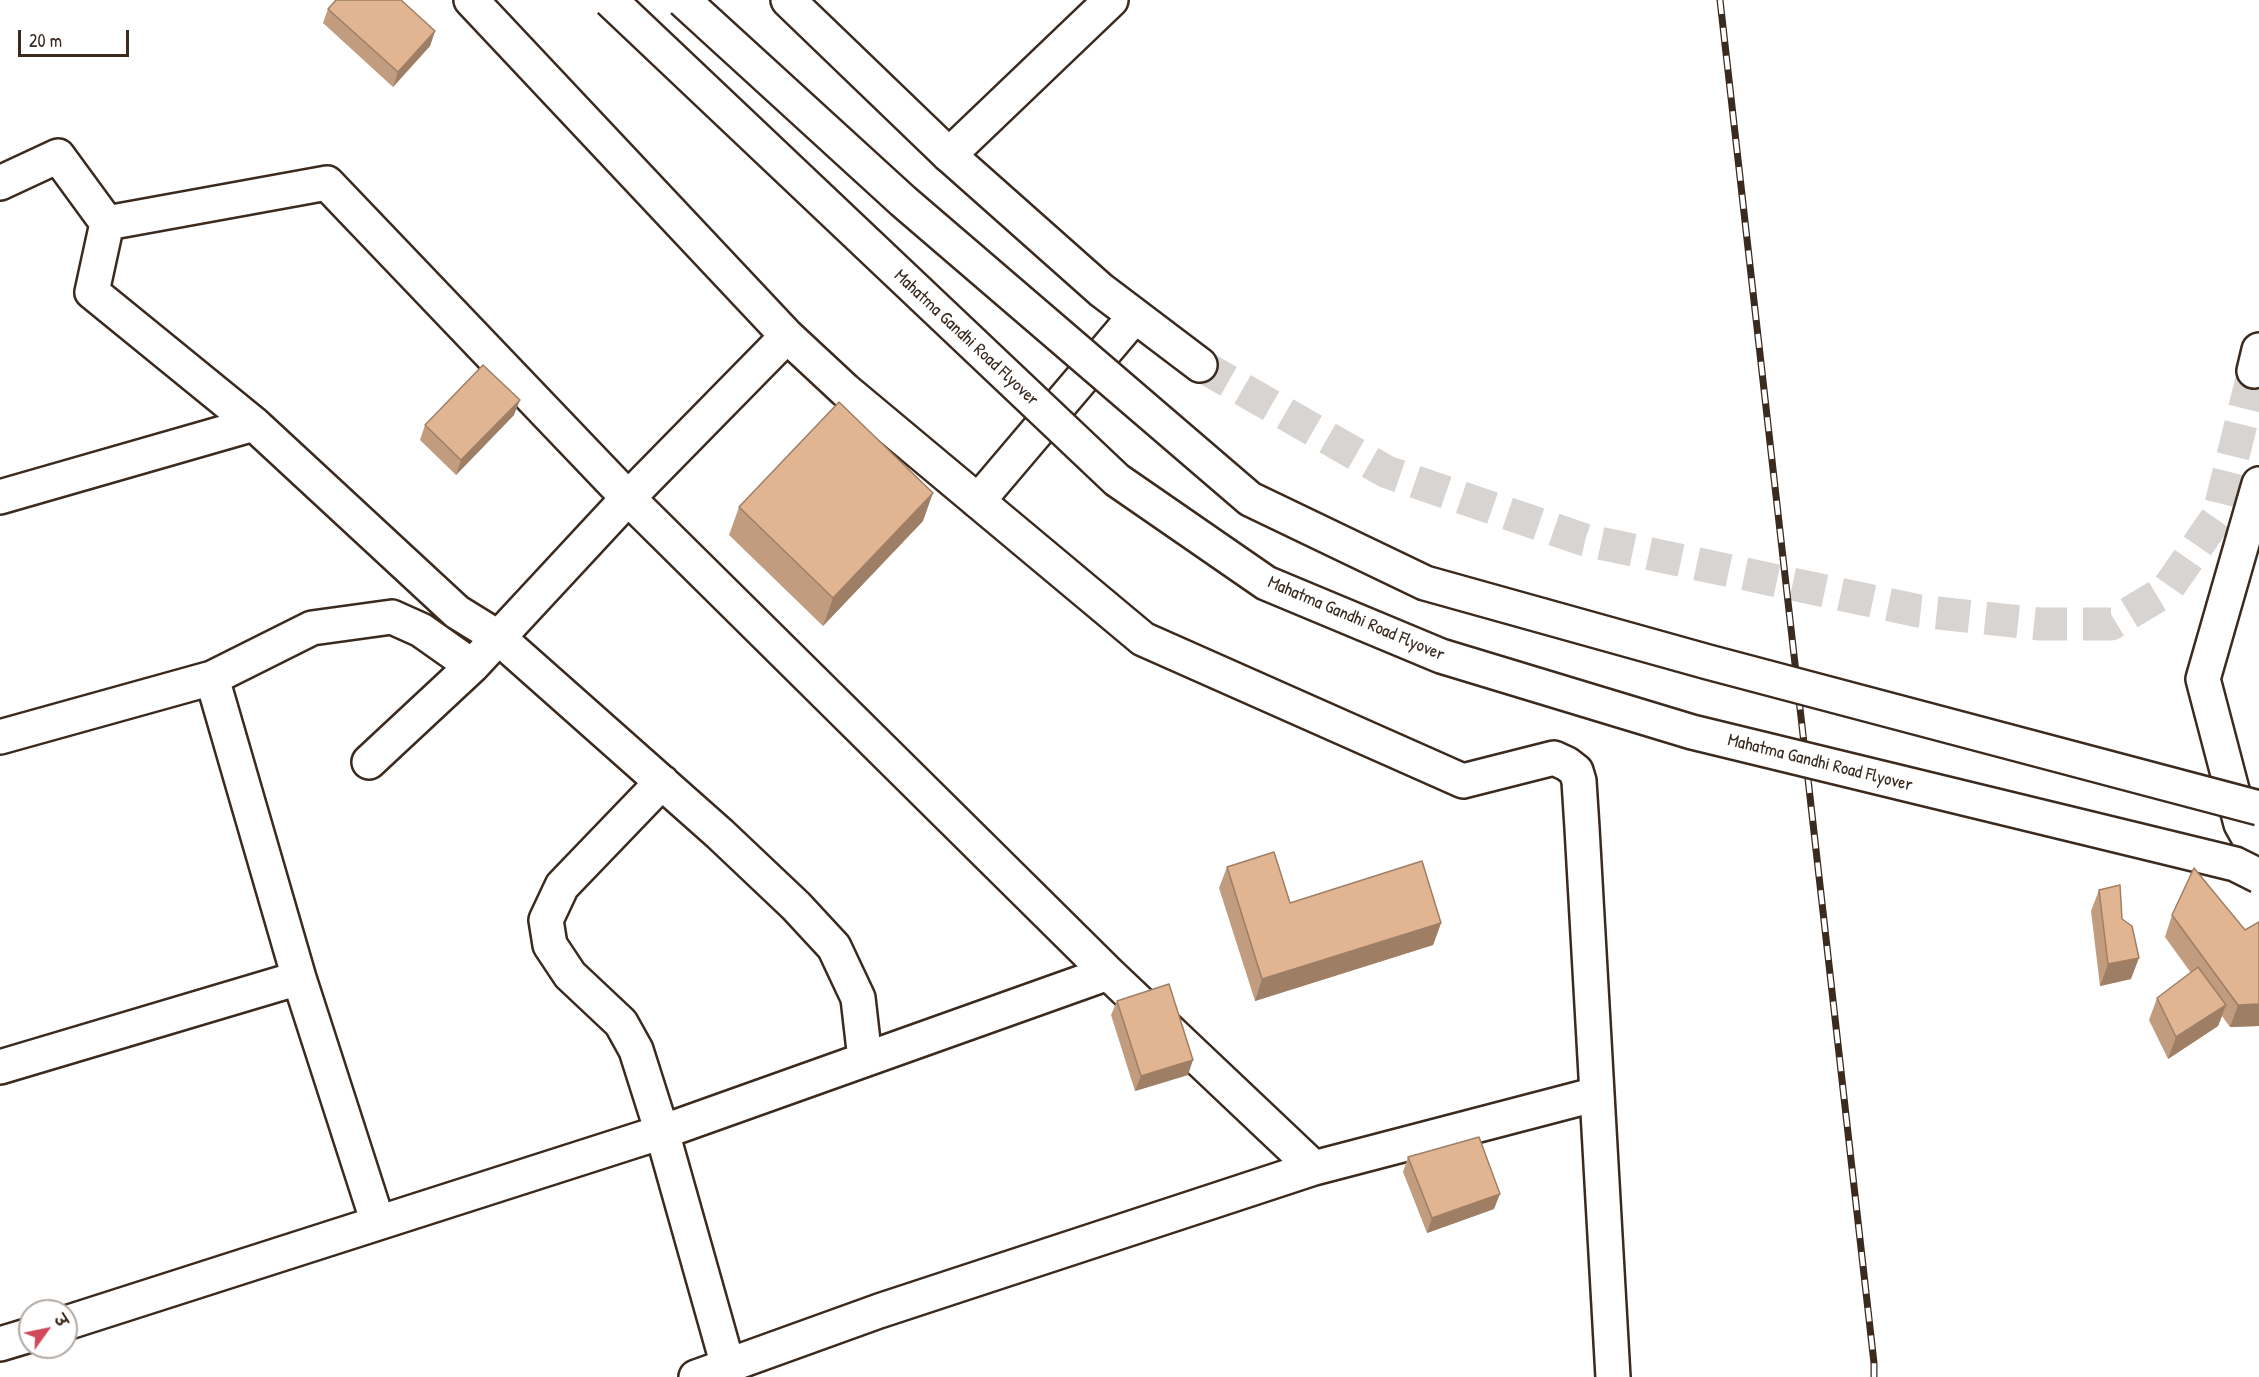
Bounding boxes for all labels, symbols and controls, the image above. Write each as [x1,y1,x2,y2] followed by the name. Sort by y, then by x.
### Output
[21,18,132,56] scale bar
[29,28,62,53] text: 20 m
[889,265,1043,411] street label: Mahatma Gandhi Road Flyover
[1264,572,1448,666] street label: Mahatma Gandhi Road Flyover
[1725,730,1915,796] street label: Mahatma Gandhi Road Flyover
[18,1299,78,1359] north arrow
[49,1310,74,1331] text: उ

